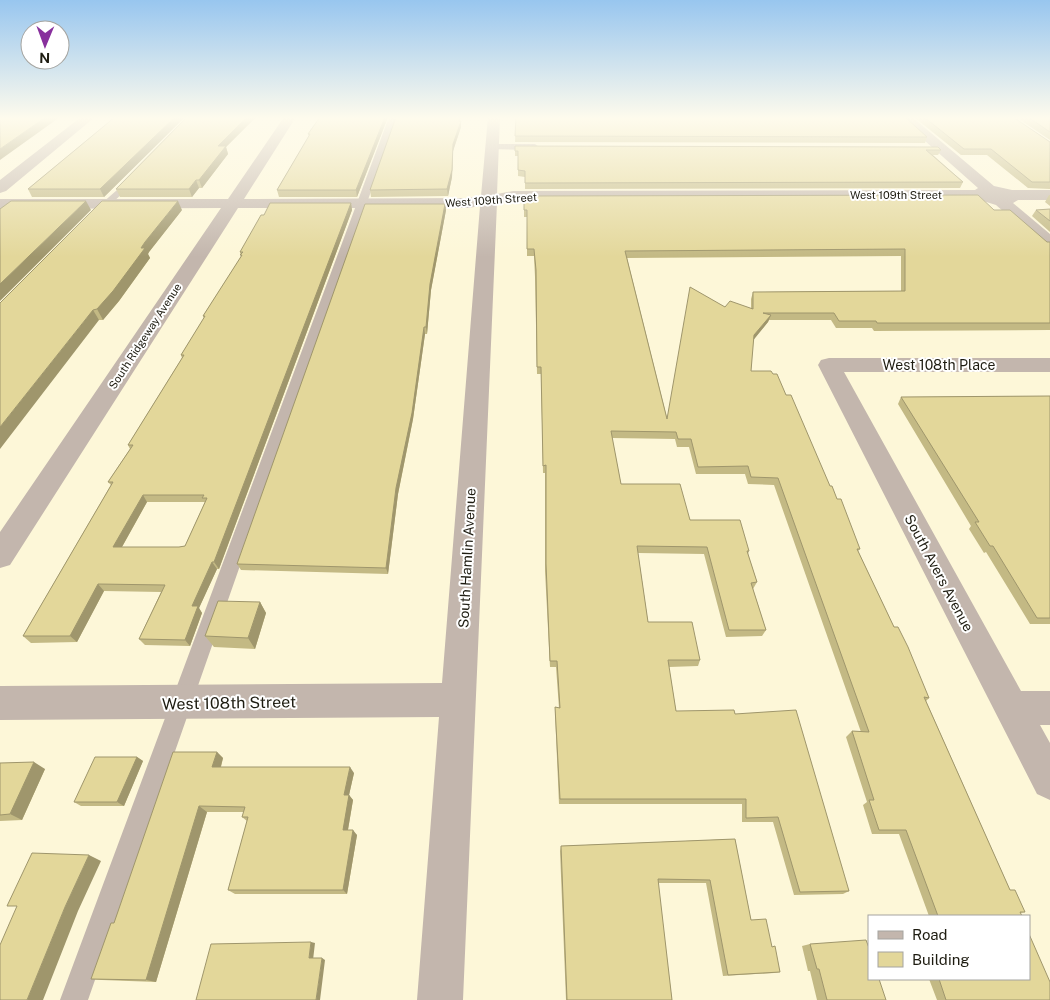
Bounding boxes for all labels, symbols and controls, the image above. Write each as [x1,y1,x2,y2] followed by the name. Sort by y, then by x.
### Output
[20,20,70,70] north arrow
[39,50,50,66] text: N
[850,189,942,201] street label: West 109th Street
[445,191,537,209] street label: West 109th Street
[106,281,184,391] street label: South Ridgeway Avenue
[883,357,995,373] street label: West 108th Place
[455,488,479,628] street label: South Hamlin Avenue
[901,512,977,634] street label: South Avers Avenue
[162,692,296,714] street label: West 108th Street
[868,915,1030,980] legend
[912,926,948,943] text: Road
[912,951,970,968] text: Building

